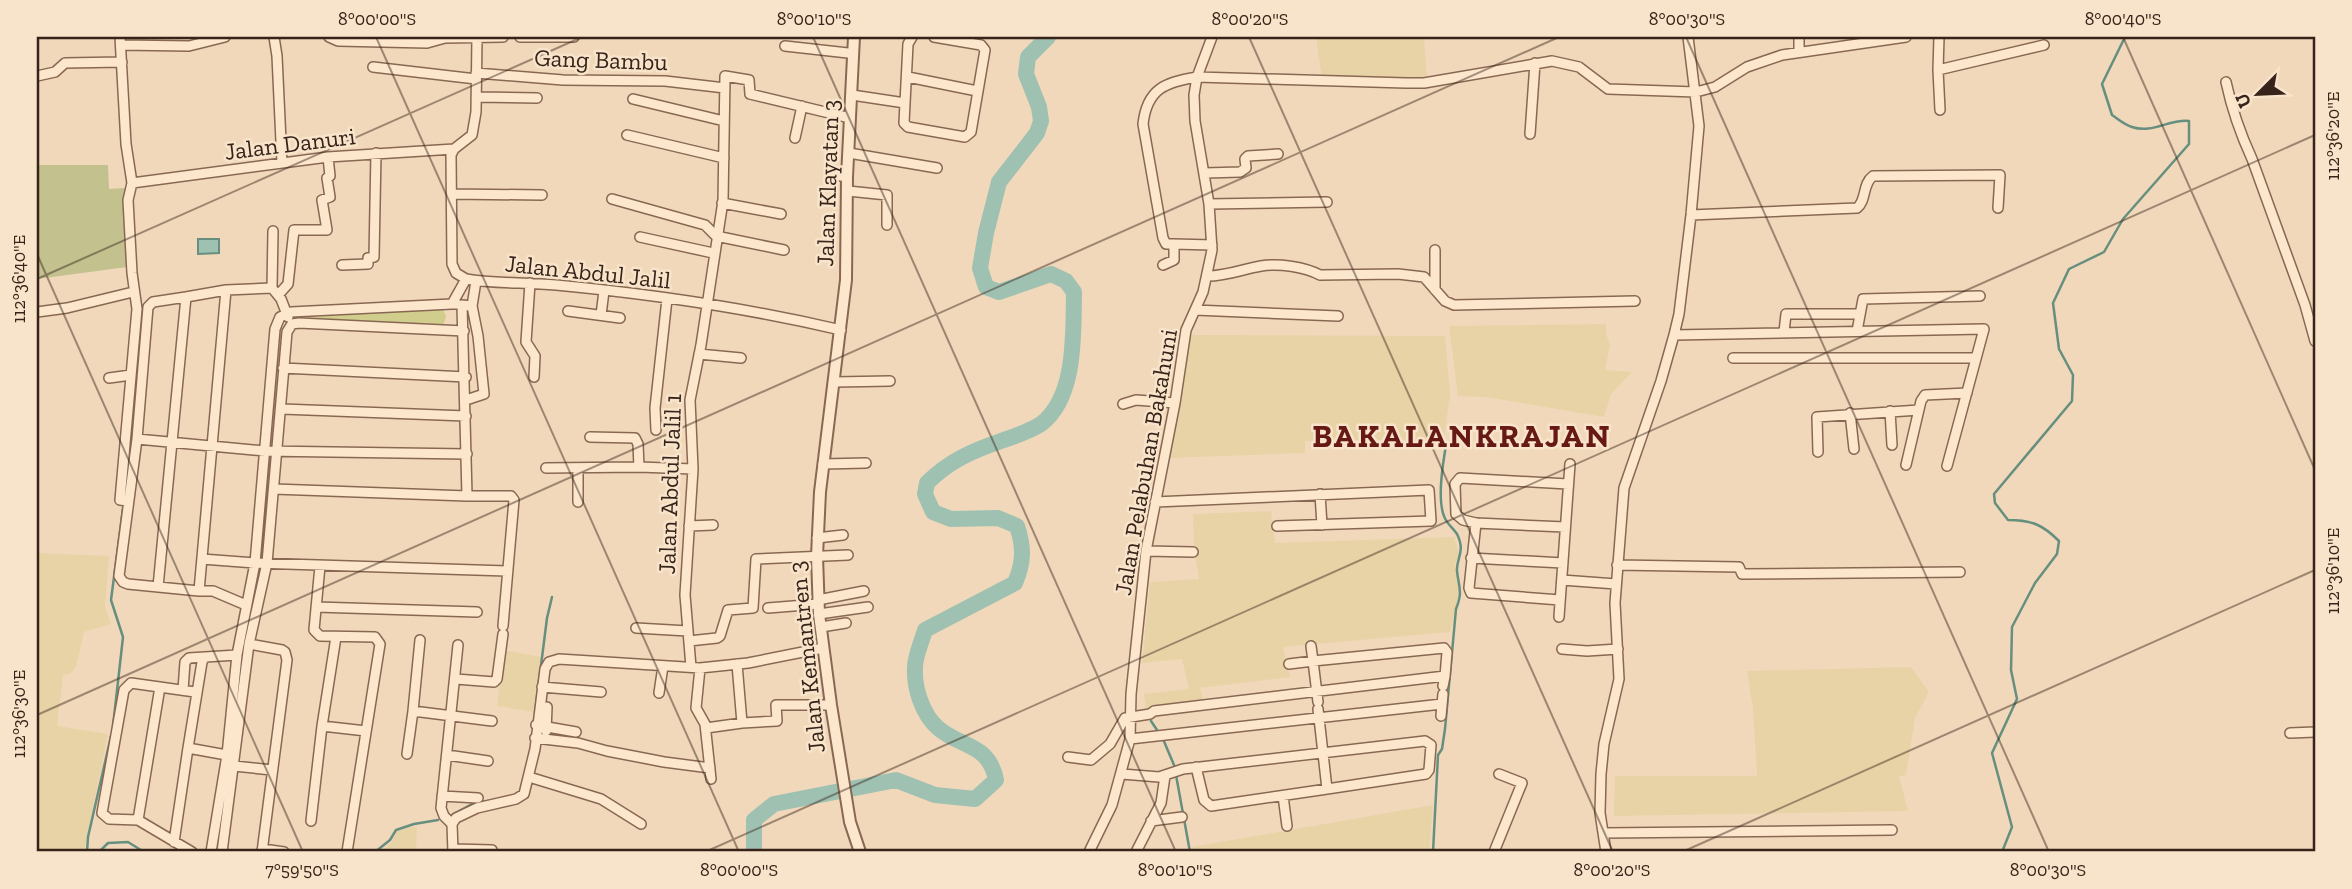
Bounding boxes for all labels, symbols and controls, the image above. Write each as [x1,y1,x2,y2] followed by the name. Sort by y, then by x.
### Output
[338,8,416,30] text: 8°00'00"S
[777,8,851,30] text: 8°00'10"S
[1212,8,1288,30] text: 8°00'20"S
[1649,8,1725,30] text: 8°00'30"S
[2085,8,2161,30] text: 8°00'40"S
[534,43,669,76] street label: Gang Bambu
[2222,60,2292,130] north arrow
[2230,89,2256,112] text: U
[2322,92,2344,180] text: 112°36'20"E
[810,99,845,267] street label: Jalan Klayatan 3
[223,121,357,166] street label: Jalan Danuri
[8,235,30,323] text: 112°36'40"E
[504,248,672,295] street label: Jalan Abdul Jalil
[1108,326,1183,597] street label: Jalan Pelabuhan Bakahuni
[652,393,687,575] street label: Jalan Abdul Jalil 1
[1312,417,1612,455] district label: BAKALANKRAJAN
[2322,528,2344,614] text: 112°36'10"E
[782,560,831,754] street label: Jalan Kemantren 3
[8,670,30,758] text: 112°36'30"E
[265,859,339,881] text: 7°59'50"S
[700,859,778,881] text: 8°00'00"S
[1138,859,1212,881] text: 8°00'10"S
[1574,859,1650,881] text: 8°00'20"S
[2010,859,2086,881] text: 8°00'30"S

